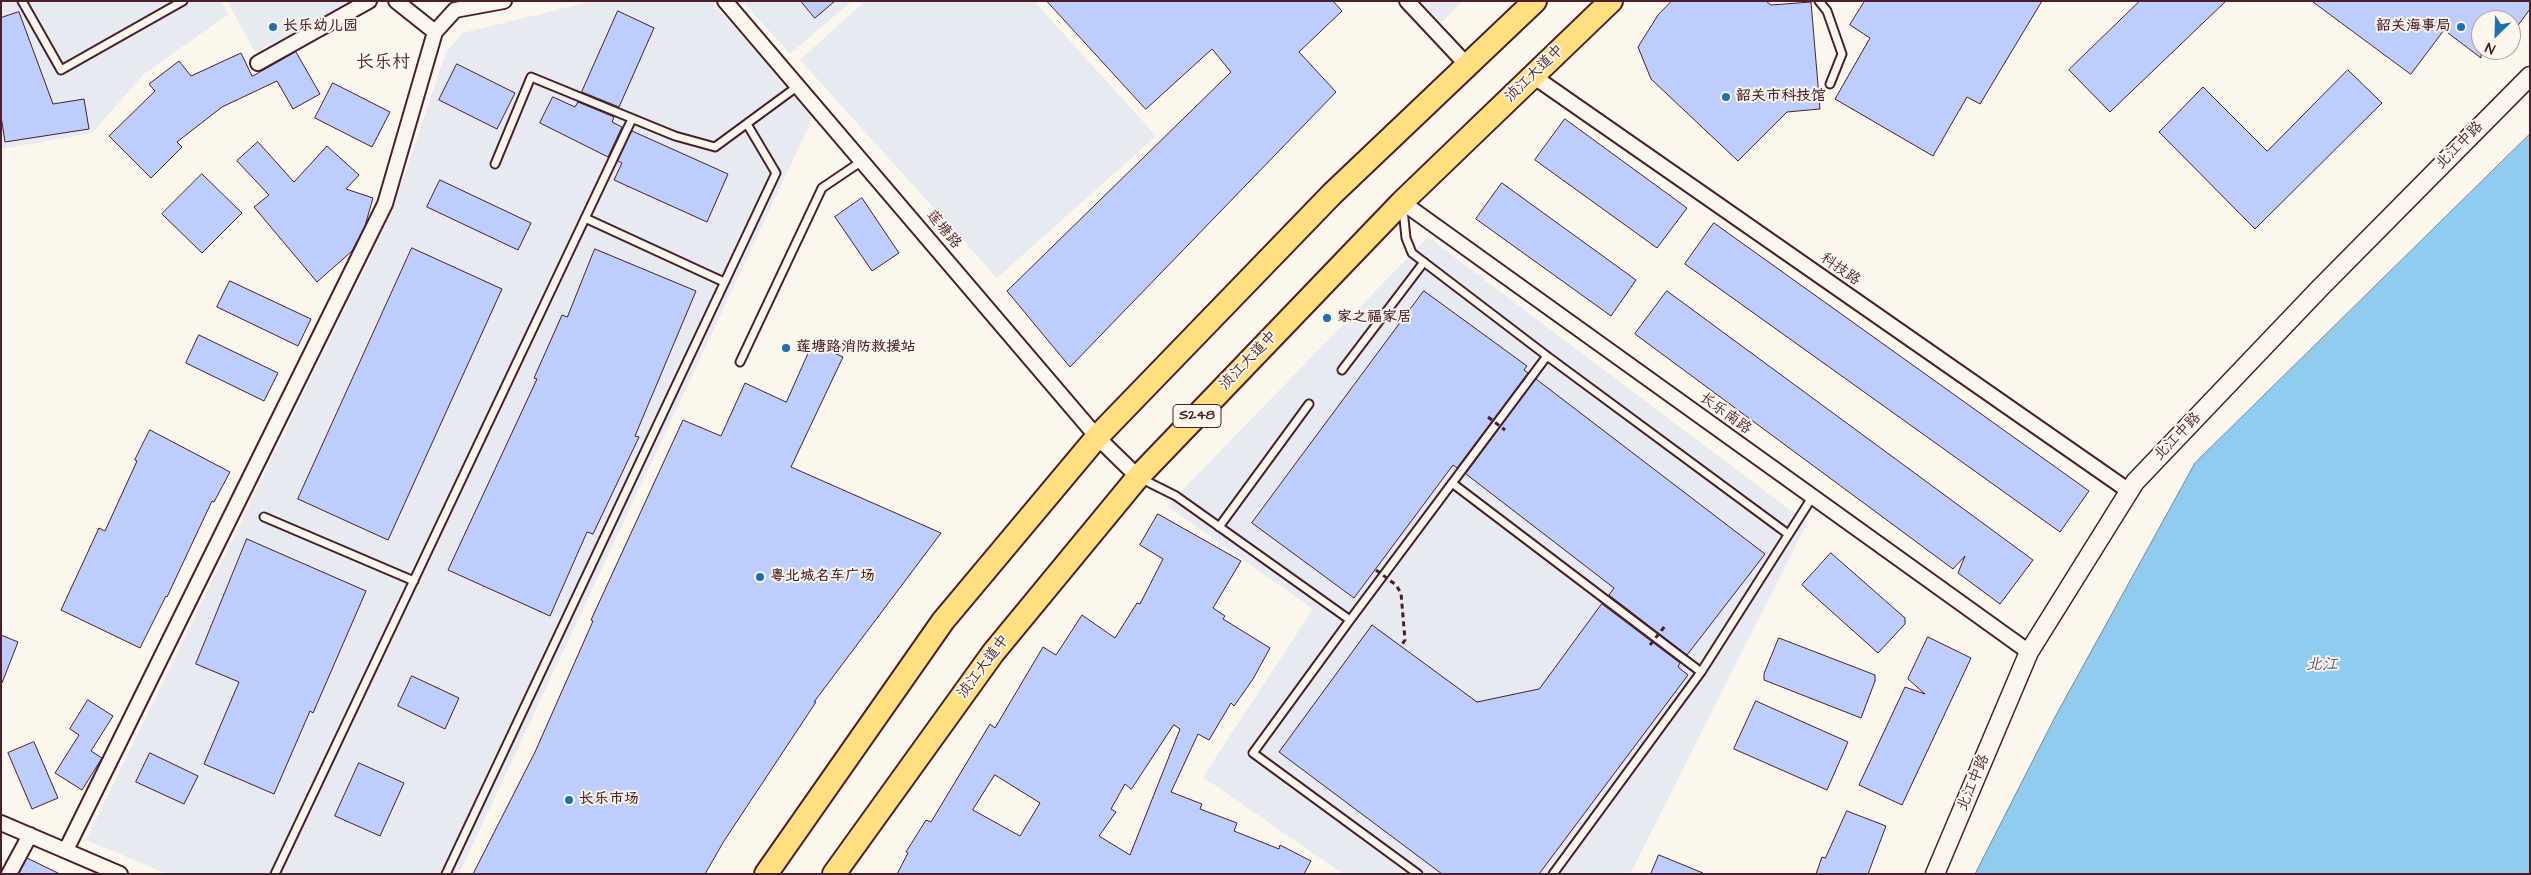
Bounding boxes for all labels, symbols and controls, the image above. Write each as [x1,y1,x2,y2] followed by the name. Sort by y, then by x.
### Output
[2471,10,2521,60] north arrow
[283,18,358,36] place label: 长乐幼儿园
[2376,18,2451,36] place label: 韶关海事局
[267,21,279,33] marker: 长乐幼儿园
[2455,21,2467,33] marker: 韶关海事局
[2482,37,2498,59] text: N
[1502,41,1568,107] street label: 浈江大道中
[356,52,410,74] district label: 长乐村
[1736,88,1826,106] place label: 韶关市科技馆
[1720,91,1732,103] marker: 韶关市科技馆
[2432,118,2488,174] street label: 北江中路
[922,207,964,253] street label: 莲塘路
[1816,250,1864,290] street label: 科技路
[1337,309,1412,327] place label: 家之福家居
[1321,312,1333,324] marker: 家之福家居
[1216,328,1282,394] street label: 浈江大道中
[796,339,916,357] place label: 莲塘路消防救援站
[780,342,792,354] marker: 莲塘路消防救援站
[1695,389,1755,439] street label: 长乐南路
[1173,404,1221,428] road number: S248
[2151,409,2205,465] street label: 北江中路
[770,568,875,586] place label: 粤北城名车广场
[754,571,766,583] marker: 粤北城名车广场
[954,632,1014,702] street label: 浈江大道中
[2306,656,2338,676] water label: 北江
[1954,752,1994,814] street label: 北江中路
[579,791,639,809] place label: 长乐市场
[563,794,575,806] marker: 长乐市场

